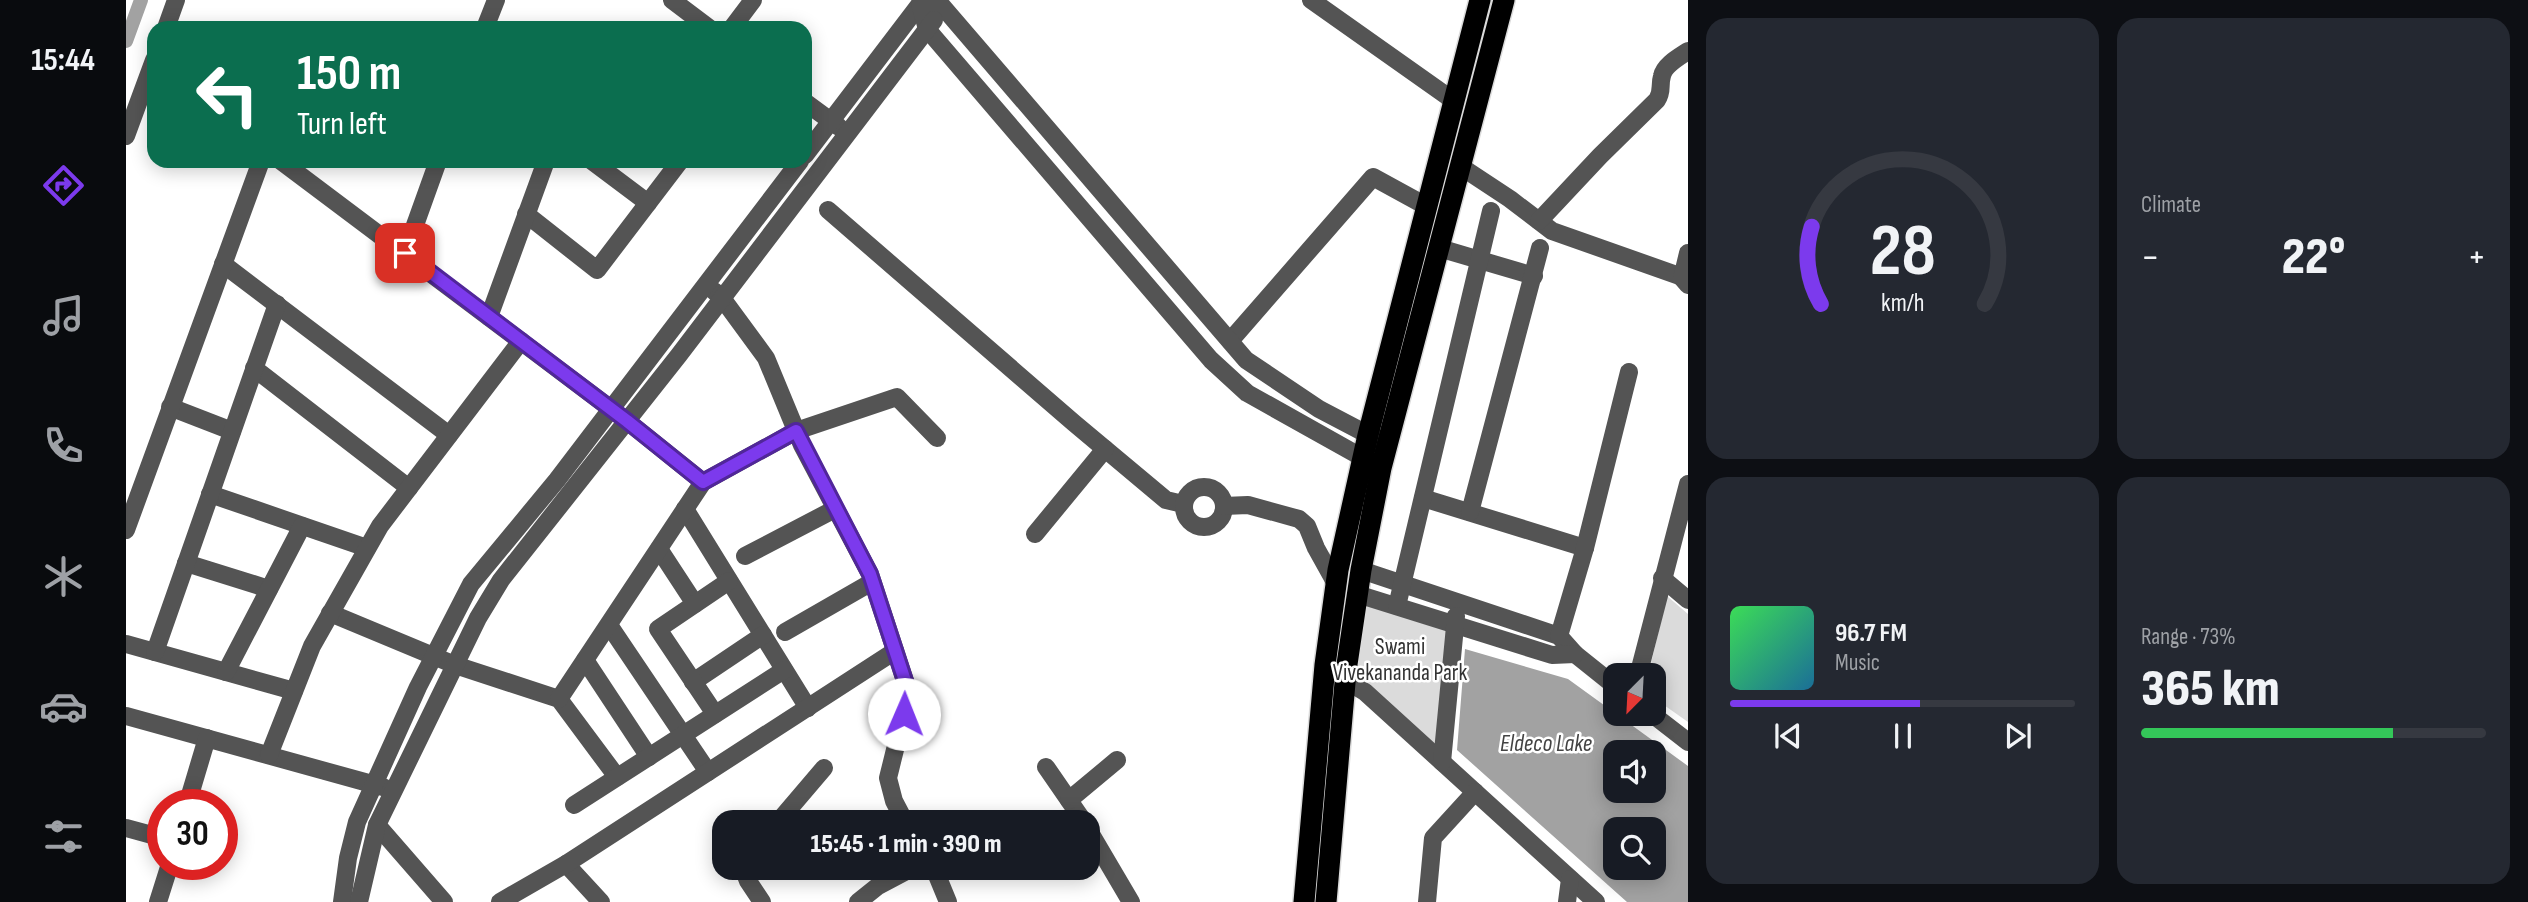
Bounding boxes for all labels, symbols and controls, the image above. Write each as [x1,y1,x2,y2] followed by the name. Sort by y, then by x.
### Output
[31,41,95,80] text: 15:44
[297,45,401,104] text: 150 m
[182,49,273,140] icon: left
[297,105,387,144] text: Turn left
[39,161,88,210] icon: directions
[2141,191,2201,219] text: Climate
[1869,209,1936,297] text: 28
[375,223,435,283] pin
[2282,226,2345,289] text: 22°
[386,234,424,272] icon: arrive
[2141,235,2160,280] text: −
[2467,235,2486,280] text: +
[1881,288,1924,319] text: km/h
[39,291,88,340] icon: music
[39,421,88,470] icon: phone
[39,552,88,601] icon: climate
[1835,618,1907,649] text: 96.7 FM
[2141,623,2236,651] text: Range · 73%
[1333,633,1467,687] park label: Swami Vivekananda Park
[1835,649,1880,677] text: Music
[2141,658,2280,721] text: 365 km
[1603,663,1666,726] north arrow
[1603,663,1666,880] map controls
[867,677,941,751] position arrow
[39,682,88,731] icon: car
[1769,717,1807,755] icon: previous
[1884,717,1922,755] icon: pause
[1999,717,2037,755] icon: next
[1500,729,1592,758] water label: Eldeco Lake
[1603,740,1666,803] button: sound
[147,789,238,880] speed limit sign: 30
[39,812,88,861] icon: filters
[1603,817,1666,880] button: search
[811,829,1001,860] text: 15:45 · 1 min · 390 m

